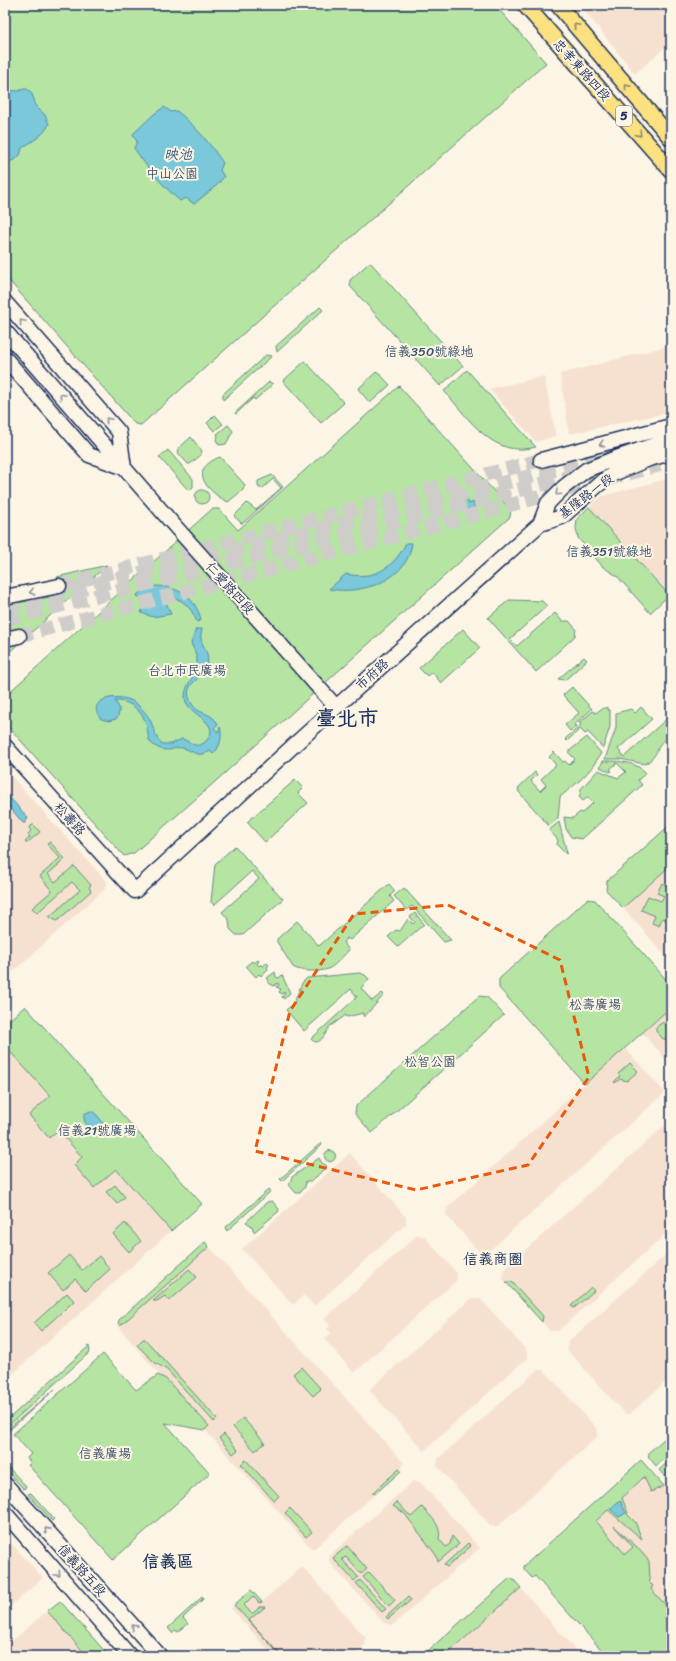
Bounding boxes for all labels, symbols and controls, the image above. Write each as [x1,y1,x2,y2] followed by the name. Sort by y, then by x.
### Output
[573,24,580,31] one-way arrow
[547,33,617,107] street label: 忠孝東路四段
[625,84,632,91] one-way arrow
[616,106,632,126] road number: 5
[635,129,642,137] one-way arrow
[164,142,193,167] water label: 映池
[146,162,198,185] park label: 中山公園
[20,319,27,327] one-way arrow
[385,340,473,363] park label: 信義350號綠地
[60,394,67,401] one-way arrow
[106,417,113,425] one-way arrow
[599,440,605,448] one-way arrow
[553,467,619,525] street label: 基隆路一段
[555,488,563,496] one-way arrow
[566,540,652,563] park label: 信義351號綠地
[200,556,260,620] street label: 仁愛路四段
[29,587,35,595] one-way arrow
[350,652,394,696] street label: 市府路
[148,659,226,682] park label: 台北市民廣場
[316,699,379,737] district label: 臺北市
[48,797,92,841] street label: 松壽路
[569,993,621,1016] park label: 松壽廣場
[404,1050,456,1073] park label: 松智公園
[58,1119,136,1142] park label: 信義21號廣場
[463,1246,523,1272] district label: 信義商圈
[79,1442,131,1465] park label: 信義廣場
[44,1528,51,1535] one-way arrow
[52,1538,112,1602] street label: 信義路五段
[143,1546,194,1576] district label: 信義區
[54,1569,61,1577] one-way arrow
[131,1624,138,1632] one-way arrow

